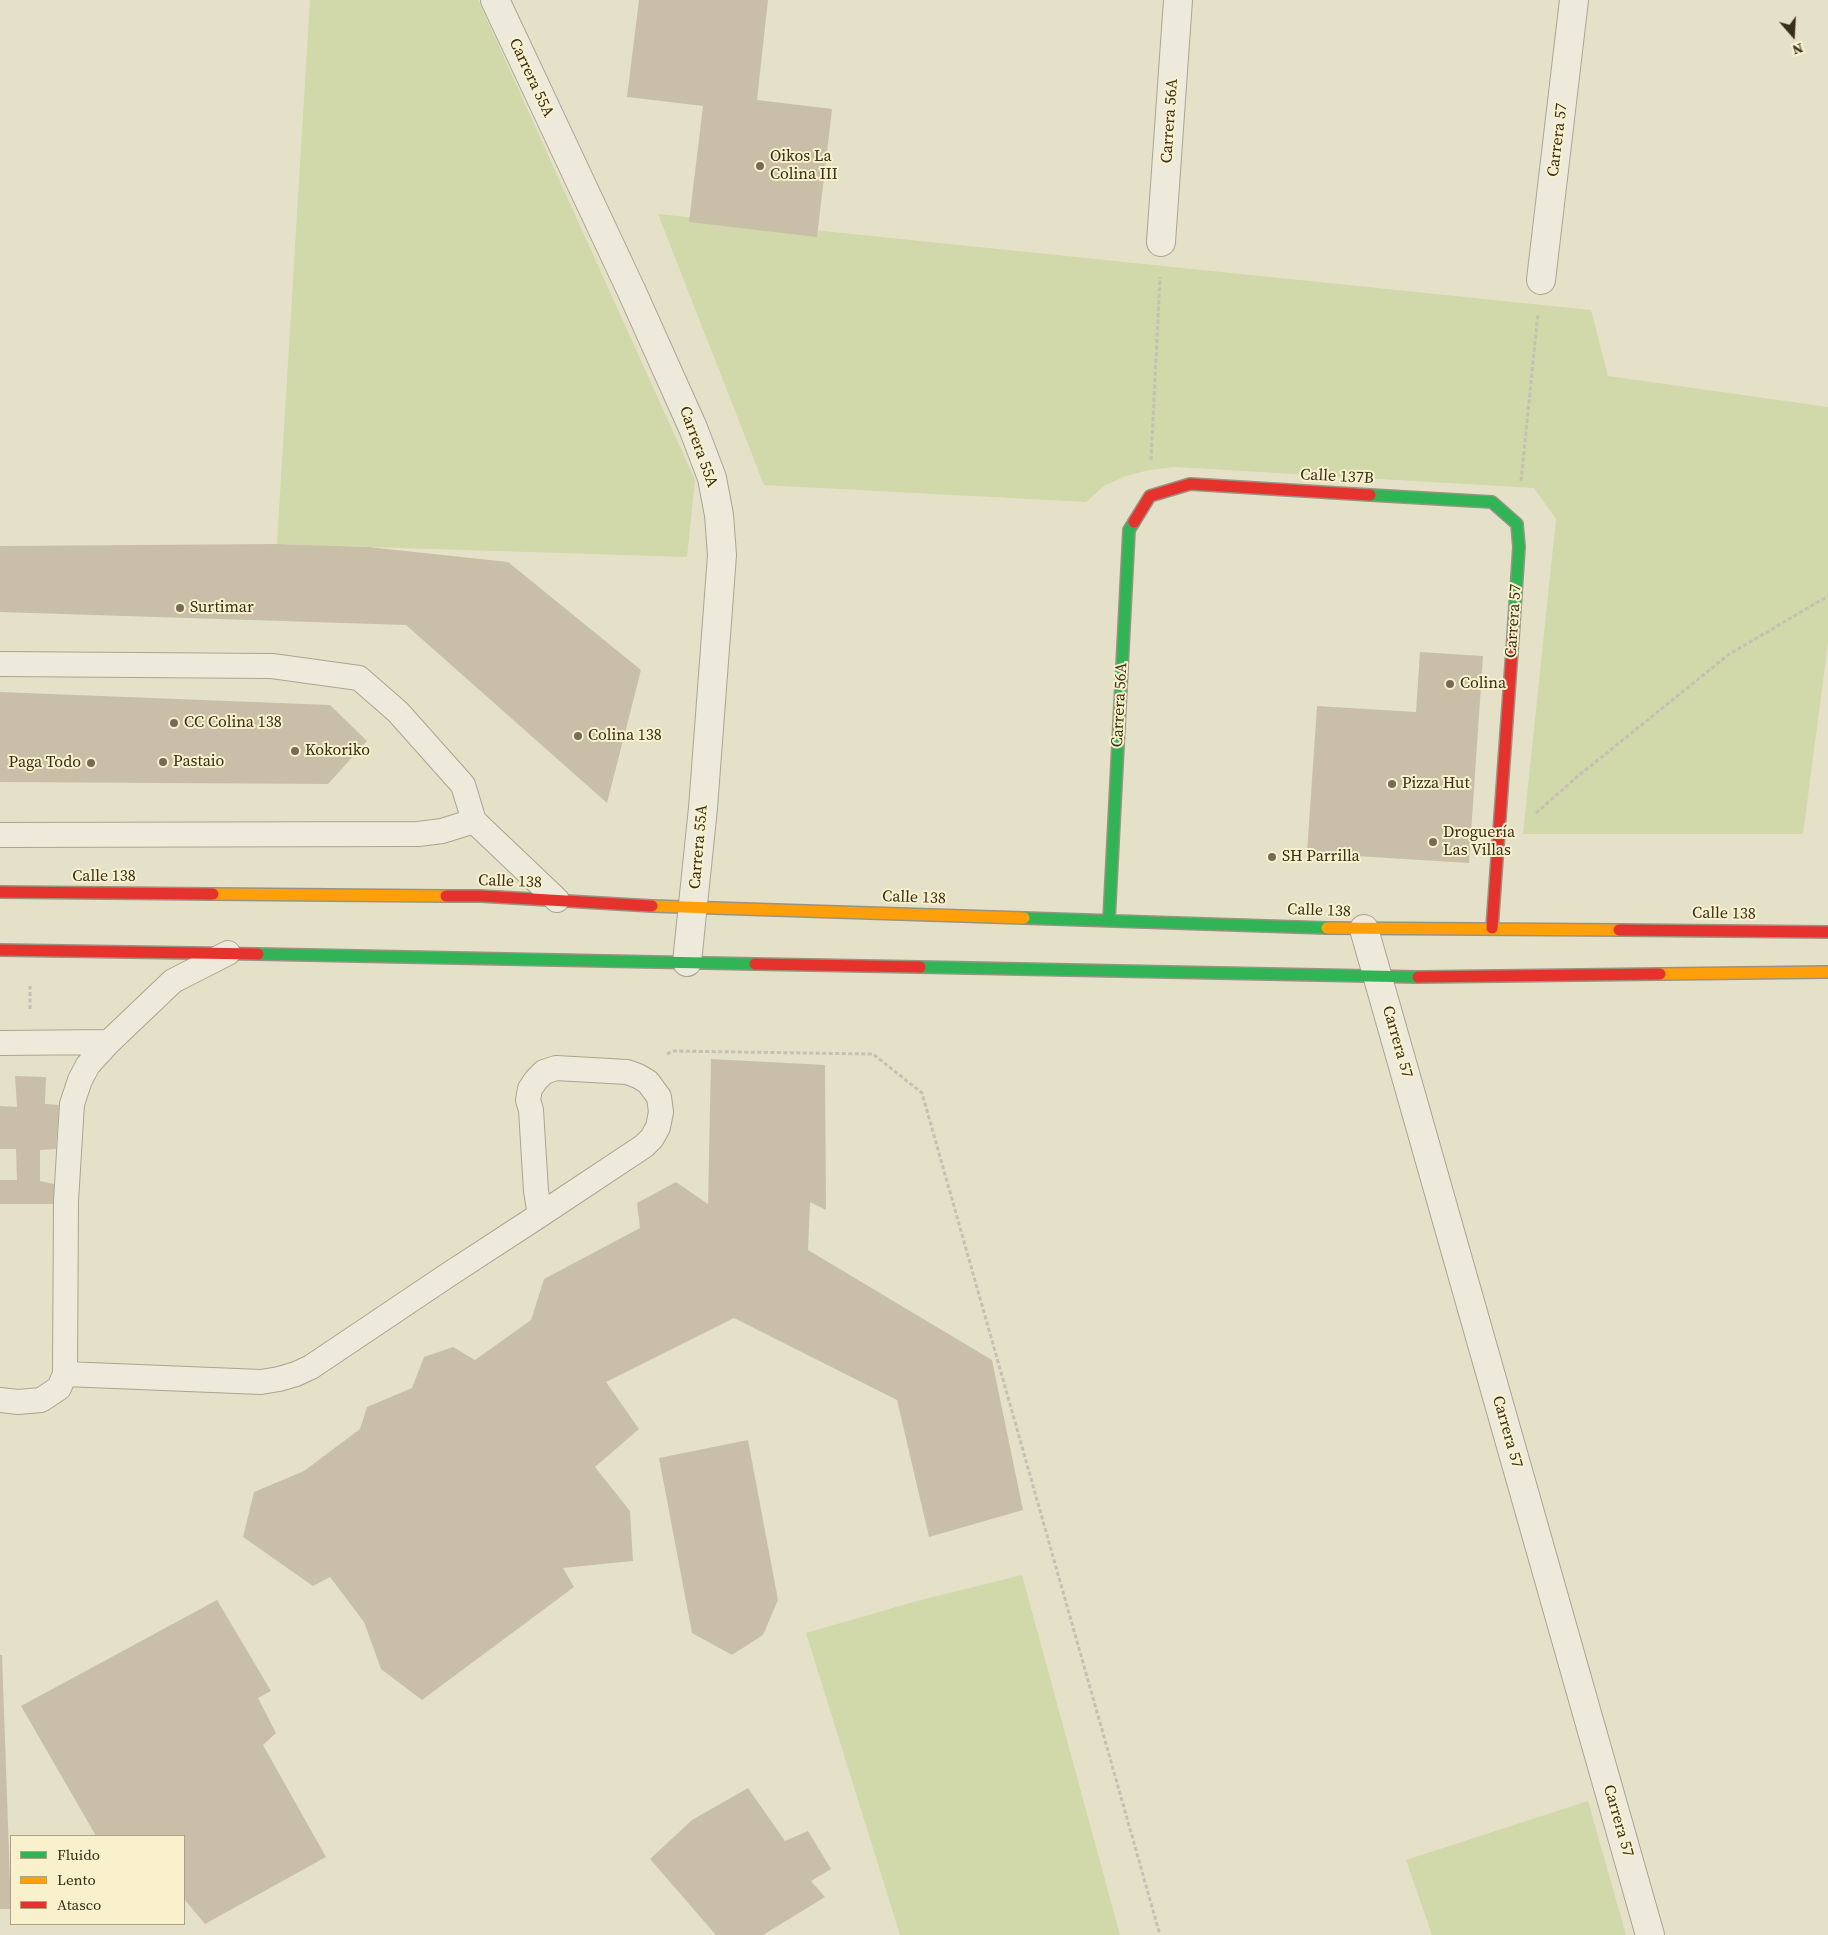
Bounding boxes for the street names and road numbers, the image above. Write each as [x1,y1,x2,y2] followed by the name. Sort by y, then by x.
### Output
[504,36,558,120] street label: Carrera 55A
[1157,78,1183,164] street label: Carrera 56A
[1544,102,1572,178] street label: Carrera 57
[674,404,722,490] street label: Carrera 55A
[1300,465,1374,489] street label: Calle 137B
[1502,583,1526,659] street label: Carrera 57
[1108,662,1132,748] street label: Carrera 56A
[686,804,712,890] street label: Carrera 55A
[72,867,136,887] street label: Calle 138
[478,871,542,893] street label: Calle 138
[882,887,946,909] street label: Calle 138
[1287,900,1351,922] street label: Calle 138
[1692,904,1756,924] street label: Calle 138
[1378,1004,1416,1080] street label: Carrera 57
[1488,1394,1526,1470] street label: Carrera 57
[1599,1783,1637,1859] street label: Carrera 57

